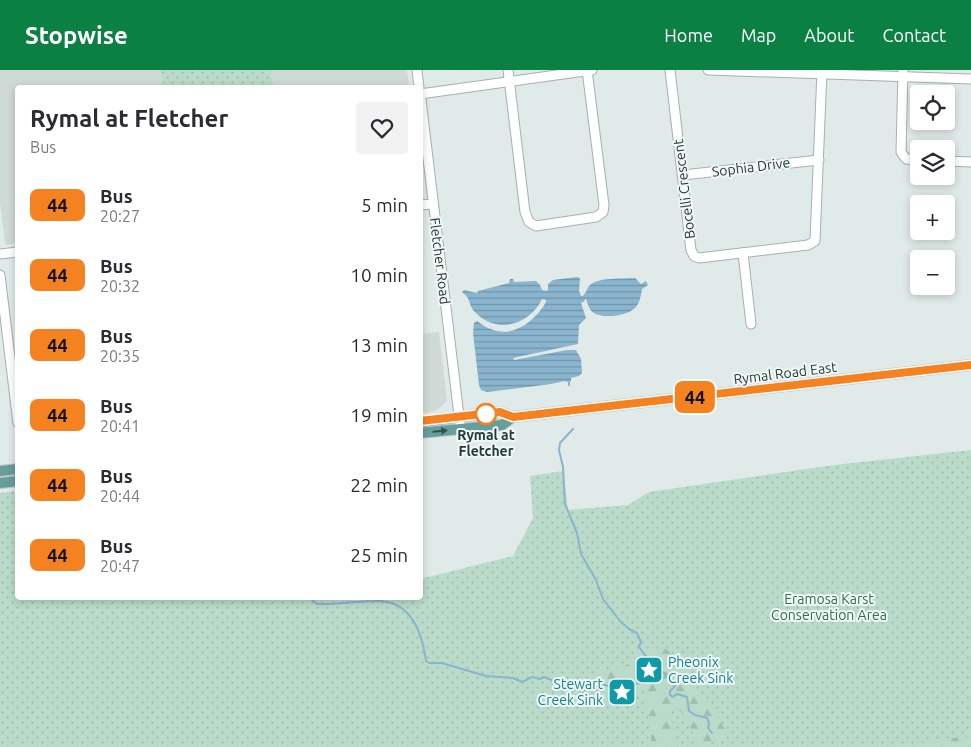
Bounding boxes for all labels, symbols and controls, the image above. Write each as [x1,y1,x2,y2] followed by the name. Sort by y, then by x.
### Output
[25,22,128,49] text: Stopwise
[664,25,713,45] text: Home
[741,25,776,45] text: Map
[804,25,854,45] text: About
[882,25,946,45] text: Contact
[910,85,955,295] map controls
[910,85,955,130] button: locate
[356,102,408,154] button: heart
[30,105,228,132] text: Rymal at Fletcher
[30,138,56,156] text: Bus
[670,138,698,240] street label: Bocelli Crescent
[910,140,955,185] button: layers
[711,154,791,180] street label: Sophia Drive
[100,185,133,207] text: Bus
[361,194,408,216] text: 5 min
[47,195,68,215] text: 44
[910,195,955,240] button: +
[100,207,140,225] text: 20:27
[427,217,453,305] street label: Fletcher Road
[910,250,955,295] button: −
[100,255,133,277] text: Bus
[350,264,408,286] text: 10 min
[47,265,68,285] text: 44
[100,277,140,295] text: 20:32
[100,325,133,347] text: Bus
[350,334,408,356] text: 13 min
[47,335,68,355] text: 44
[100,347,140,365] text: 20:35
[733,359,838,387] street label: Rymal Road East
[672,381,718,413] line badge: 44
[685,387,705,407] text: 44
[100,395,133,417] text: Bus
[475,403,497,425] marker: Rymal at Fletcher
[350,404,408,426] text: 19 min
[47,405,68,425] text: 44
[100,417,140,435] text: 20:41
[433,427,449,435] one-way arrow
[457,427,515,459] place label: Rymal at Fletcher
[100,465,133,487] text: Bus
[350,474,408,496] text: 22 min
[47,475,68,495] text: 44
[100,487,140,505] text: 20:44
[100,535,133,557] text: Bus
[350,544,408,566] text: 25 min
[47,545,68,565] text: 44
[100,557,140,575] text: 20:47
[771,591,887,623] park label: Eramosa Karst Conservation Area
[668,654,733,686] place label: Pheonix Creek Sink
[634,655,664,685] place icon: Pheonix Creek Sink
[538,676,603,708] place label: Stewart Creek Sink
[607,677,637,707] place icon: Stewart Creek Sink

